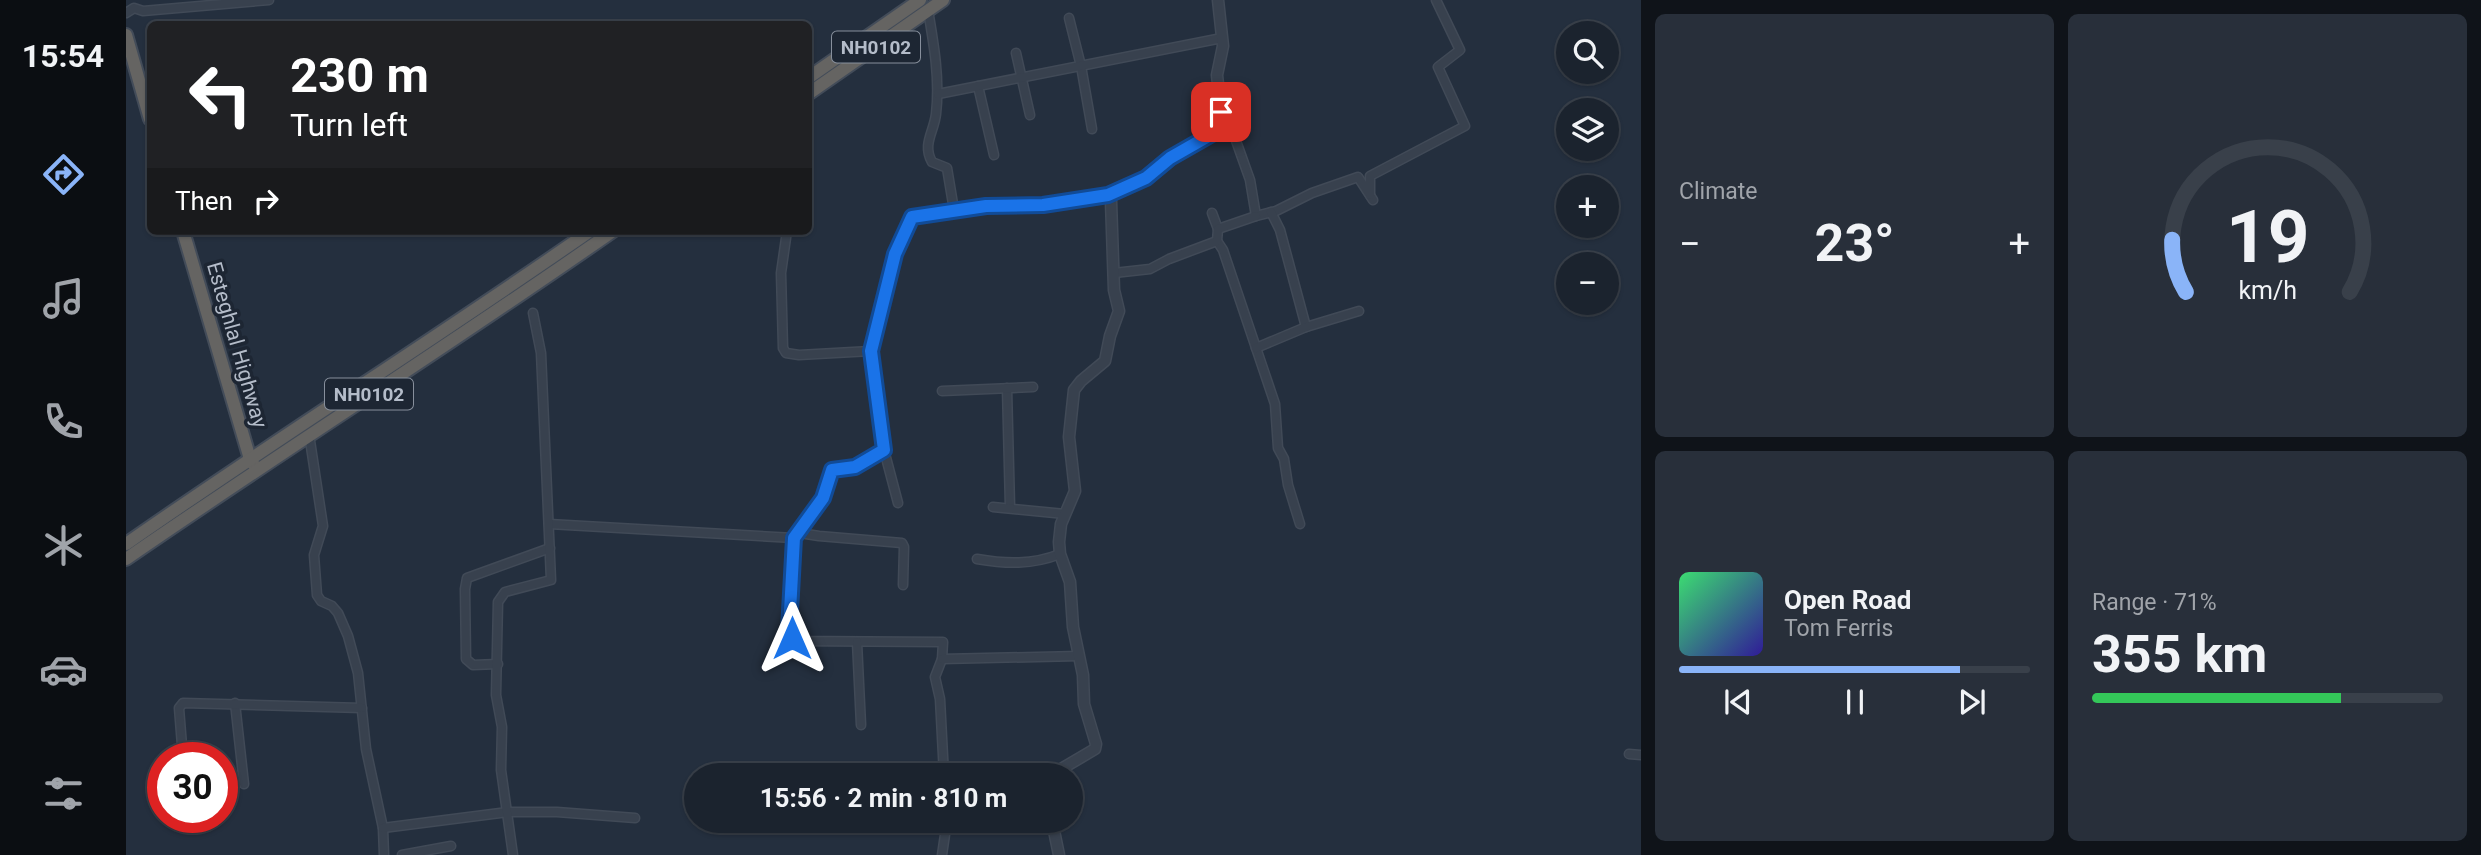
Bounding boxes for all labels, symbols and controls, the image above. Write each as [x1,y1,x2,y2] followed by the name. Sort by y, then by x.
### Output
[1556,21,1619,315] map controls
[1556,21,1619,84] button: search
[832,32,920,62] road number: NH0102
[22,37,104,75] text: 15:54
[290,47,429,104] text: 230 m
[175,49,266,140] icon: left
[1191,82,1251,142] pin
[1202,93,1240,131] icon: arrive
[1556,98,1619,161] button: layers
[290,106,408,144] text: Turn left
[39,150,88,199] icon: directions
[1556,175,1619,238] button: +
[1679,178,1758,205] text: Climate
[247,182,285,220] icon: right
[175,186,233,216] text: Then
[2226,194,2309,280] text: 19
[1815,213,1895,274] text: 23°
[1679,222,1701,266] text: −
[2008,222,2030,266] text: +
[1556,252,1619,315] button: −
[202,259,272,431] street label: Esteghlal Highway
[39,274,88,323] icon: music
[2238,275,2297,304] text: km/h
[325,378,413,410] road number: NH0102
[39,397,88,446] icon: phone
[39,521,88,570] icon: climate
[1784,585,1912,615] text: Open Road
[2092,589,2217,616] text: Range · 71%
[755,601,829,675] position arrow
[1784,615,1893,642] text: Tom Ferris
[2092,624,2267,685] text: 355 km
[39,645,88,694] icon: car
[1719,683,1757,721] icon: previous
[1836,683,1874,721] icon: pause
[1953,683,1991,721] icon: next
[147,742,238,833] speed limit sign: 30
[39,769,88,818] icon: filters
[760,783,1007,813] text: 15:56 · 2 min · 810 m

